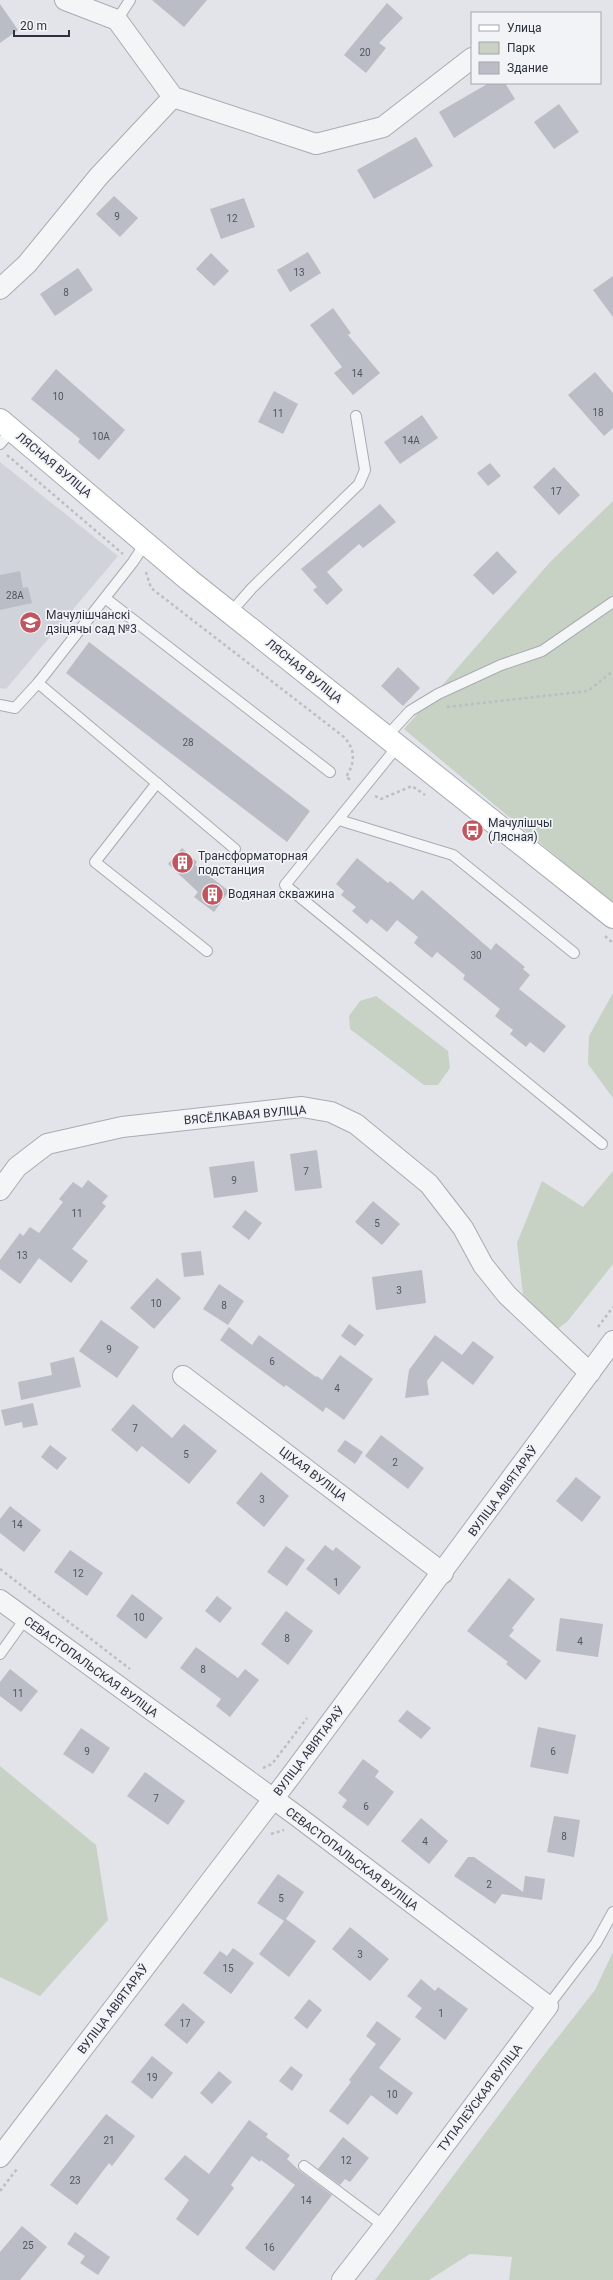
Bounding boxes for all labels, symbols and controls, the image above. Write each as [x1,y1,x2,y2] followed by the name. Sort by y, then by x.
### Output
[14,12,69,38] scale bar
[471,12,601,84] legend
[20,19,47,33] text: 20 m
[507,21,542,35] text: Улица
[507,41,536,55] text: Парк
[359,47,371,58] house number: 20
[507,61,548,75] text: Здание
[114,211,120,222] house number: 9
[226,213,238,224] house number: 12
[293,267,305,278] house number: 13
[63,287,69,298] house number: 8
[351,368,363,379] house number: 14
[52,391,64,402] house number: 10
[592,407,604,418] house number: 18
[272,408,284,419] house number: 11
[13,429,95,501] street label: ЛЯСНАЯ ВУЛІЦА
[92,431,110,442] house number: 10А
[402,435,420,446] house number: 14А
[550,486,562,497] house number: 17
[6,590,24,601] house number: 28А
[46,608,137,636] place label: Мачулішчанскі дзіцячы сад №3
[18,609,44,635] school or university icon: Мачулішчанскі дзіцячы сад №3
[263,636,345,706] street label: ЛЯСНАЯ ВУЛІЦА
[182,737,194,748] house number: 28
[488,816,552,844] place label: Мачулішчы (Лясная)
[459,817,485,843] bus stop icon: Мачулішчы (Лясная)
[198,849,308,877] place label: Трансформаторная подстанция
[169,850,195,876] building icon: Трансформаторная подстанция
[199,881,225,907] building icon: Водяная скважина
[228,887,334,901] place label: Водяная скважина
[470,950,482,961] house number: 30
[183,1102,307,1127] street label: ВЯСЁЛКАВАЯ ВУЛІЦА
[303,1166,309,1177] house number: 7
[231,1175,237,1186] house number: 9
[71,1208,83,1219] house number: 11
[374,1218,380,1229] house number: 5
[16,1250,28,1261] house number: 13
[396,1285,402,1296] house number: 3
[150,1298,162,1309] house number: 10
[221,1300,227,1311] house number: 8
[106,1344,112,1355] house number: 9
[269,1356,275,1367] house number: 6
[334,1383,340,1394] house number: 4
[132,1423,138,1434] house number: 7
[465,1442,541,1539] street label: ВУЛІЦА АВІЯТАРАЎ
[276,1444,350,1504] street label: ЦІХАЯ ВУЛІЦА
[183,1449,189,1460] house number: 5
[392,1457,398,1468] house number: 2
[259,1494,265,1505] house number: 3
[11,1519,23,1530] house number: 14
[72,1568,84,1579] house number: 12
[333,1577,339,1588] house number: 1
[133,1612,145,1623] house number: 10
[21,1614,161,1720] street label: СЕВАСТОПАЛЬСКАЯ ВУЛІЦА
[284,1633,290,1644] house number: 8
[577,1636,583,1647] house number: 4
[200,1664,206,1675] house number: 8
[12,1688,24,1699] house number: 11
[270,1702,348,1799] street label: ВУЛІЦА АВІЯТАРАЎ
[84,1746,90,1757] house number: 9
[550,1746,556,1757] house number: 6
[153,1793,159,1804] house number: 7
[363,1801,369,1812] house number: 6
[283,1805,421,1914] street label: СЕВАСТОПАЛЬСКАЯ ВУЛІЦА
[561,1831,567,1842] house number: 8
[422,1836,428,1847] house number: 4
[486,1879,492,1890] house number: 2
[278,1893,284,1904] house number: 5
[357,1949,363,1960] house number: 3
[74,1960,152,2057] street label: ВУЛІЦА АВІЯТАРАЎ
[222,1963,234,1974] house number: 15
[438,2008,444,2019] house number: 1
[179,2018,191,2029] house number: 17
[434,2041,525,2155] street label: ТУПАЛЕЎСКАЯ ВУЛІЦА
[146,2072,158,2083] house number: 19
[386,2089,398,2100] house number: 10
[103,2135,115,2146] house number: 21
[340,2155,352,2166] house number: 12
[69,2175,81,2186] house number: 23
[300,2195,312,2206] house number: 14
[22,2240,34,2251] house number: 25
[263,2242,275,2253] house number: 16

